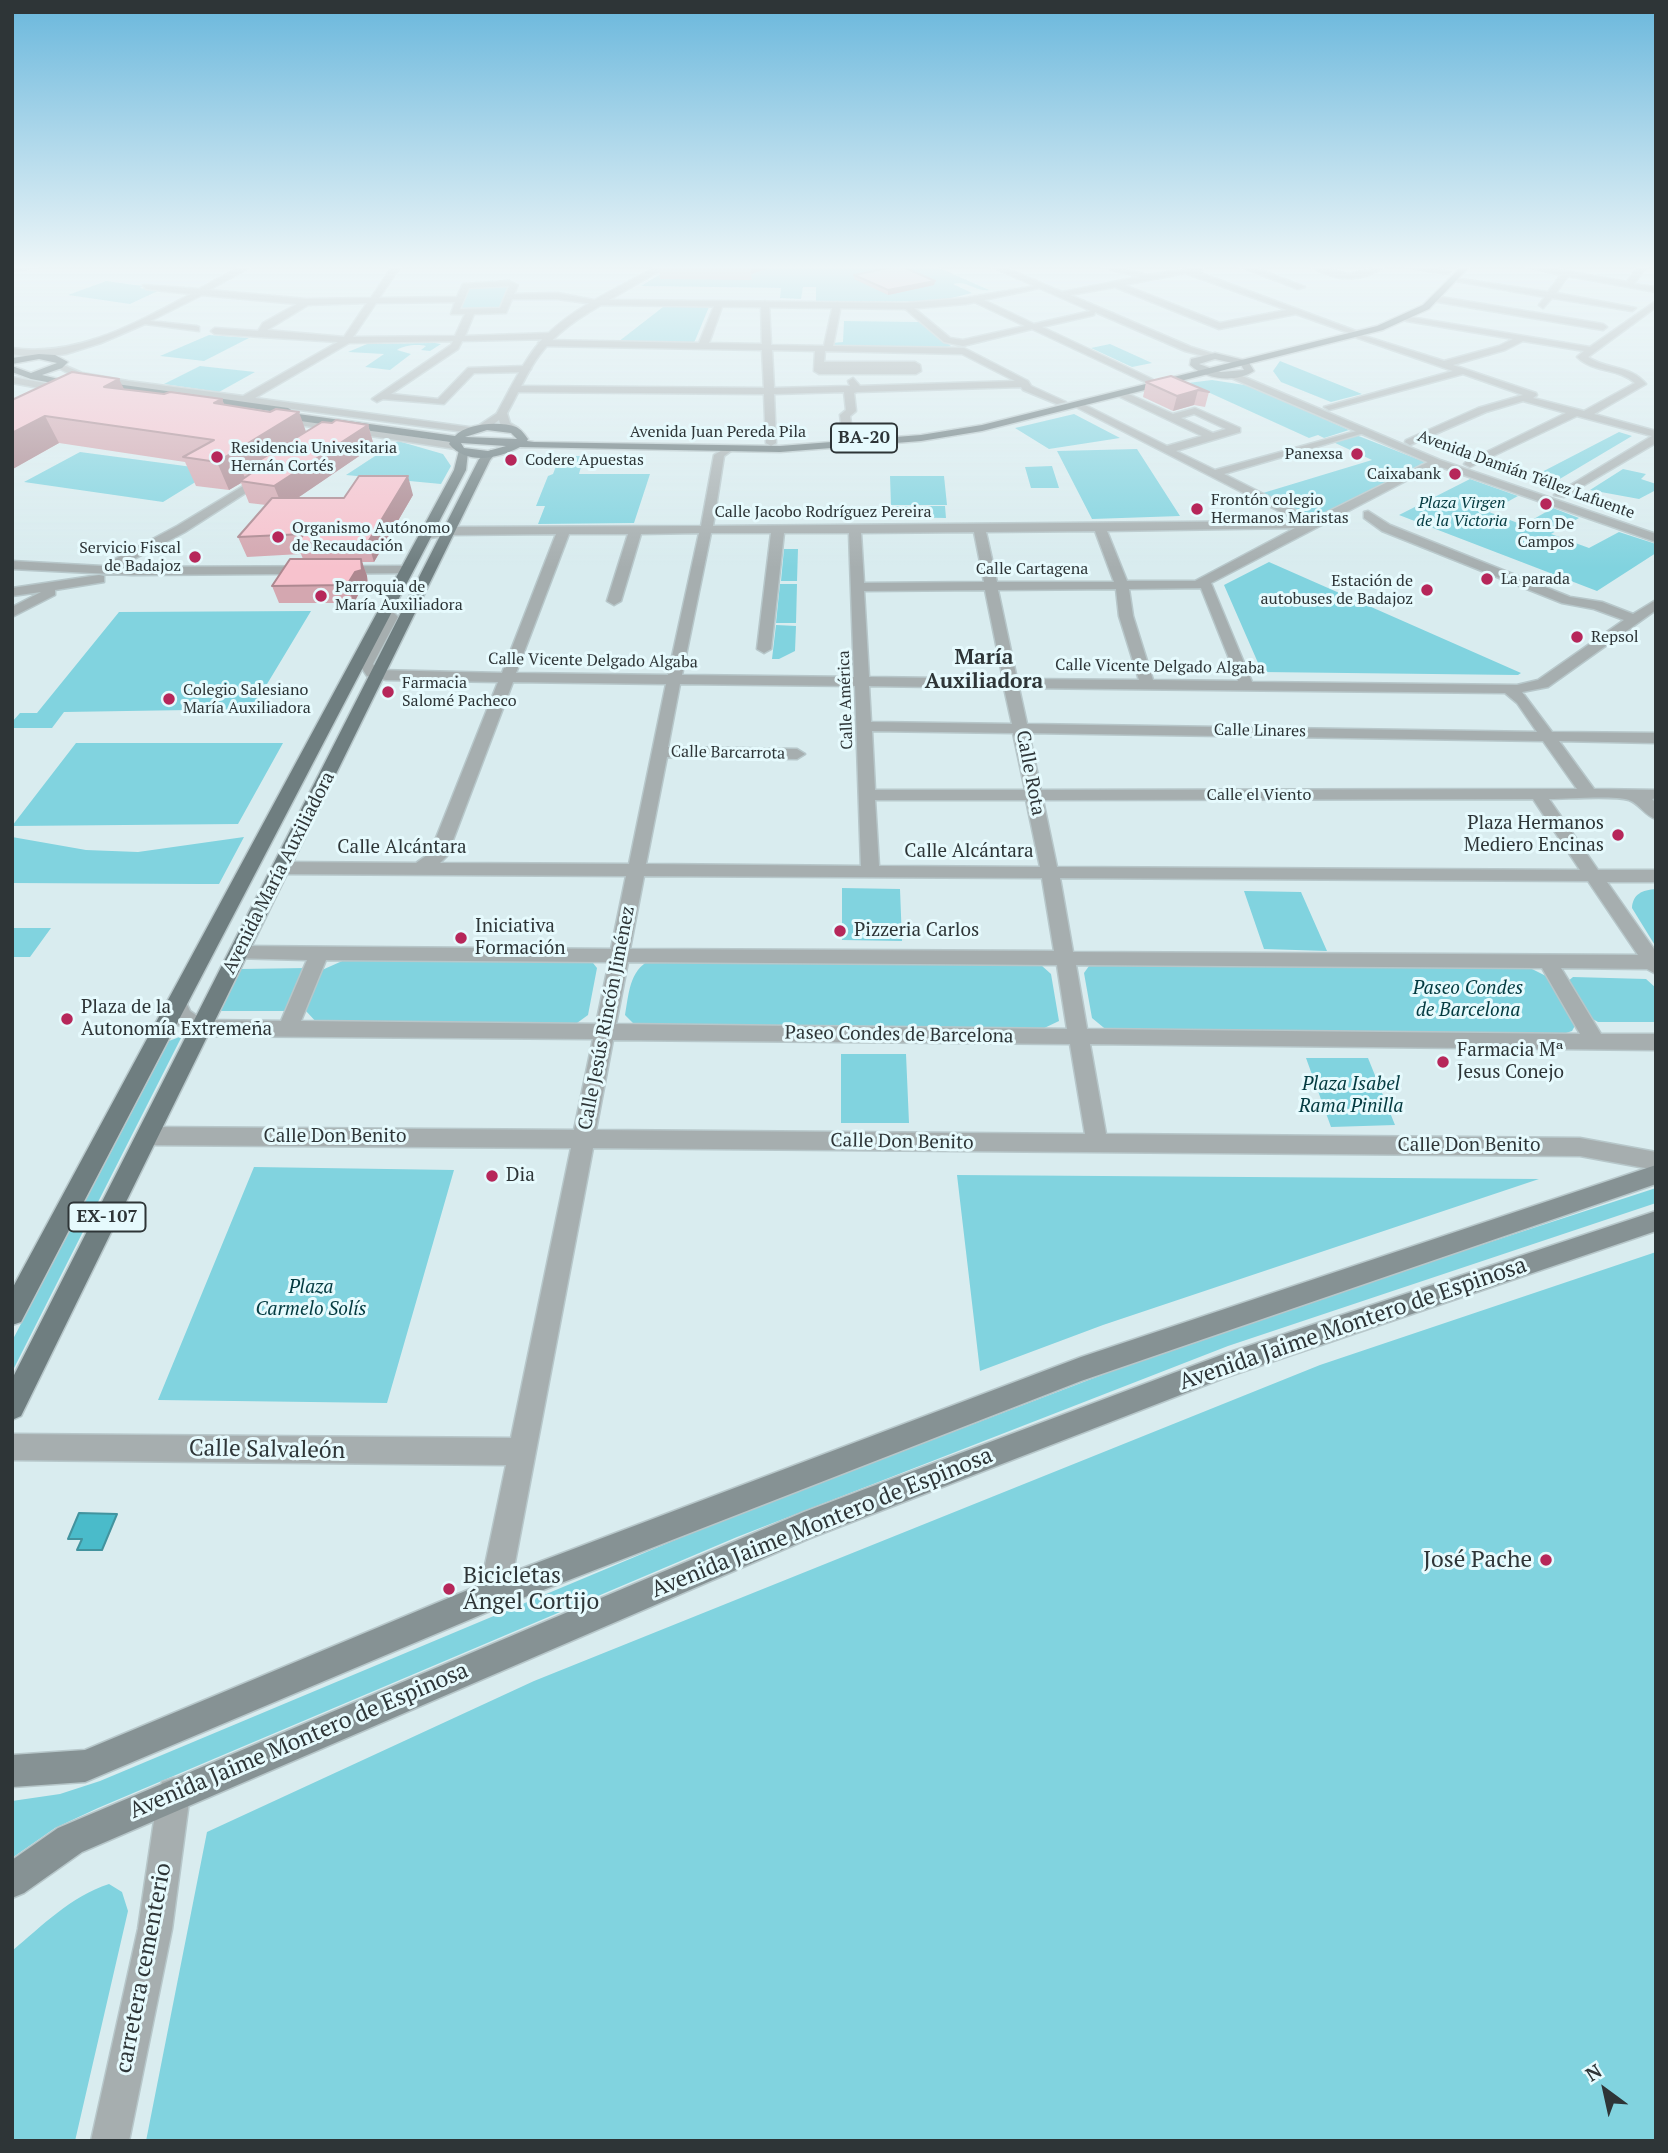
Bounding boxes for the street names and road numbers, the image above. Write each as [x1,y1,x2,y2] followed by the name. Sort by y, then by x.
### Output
[630,422,806,442] street label: Avenida Juan Pereda Pila
[831,424,897,452] road number: BA-20
[1415,427,1637,523] street label: Avenida Damián Téllez Lafuente
[714,502,932,522] street label: Calle Jacobo Rodríguez Pereira
[976,559,1088,579] street label: Calle Cartagena
[488,650,698,672] street label: Calle Vicente Delgado Algaba
[835,650,857,750] street label: Calle América
[1055,656,1265,678] street label: Calle Vicente Delgado Algaba
[1214,721,1306,741] street label: Calle Linares
[1011,729,1049,817] street label: Calle Rota
[671,742,785,764] street label: Calle Barcarrota
[218,768,340,978] street label: Avenida María Auxiliadora
[1207,785,1311,805] street label: Calle el Viento
[337,837,467,859] street label: Calle Alcántara
[904,841,1034,863] street label: Calle Alcántara
[574,904,640,1132] street label: Calle Jesús Rincón Jiménez
[784,1022,1014,1048] street label: Paseo Condes de Barcelona
[263,1126,407,1148] street label: Calle Don Benito
[830,1129,974,1155] street label: Calle Don Benito
[1397,1135,1541,1157] street label: Calle Don Benito
[68,1202,146,1232] road number: EX-107
[1176,1251,1530,1397] street label: Avenida Jaime Montero de Espinosa
[189,1435,345,1465] street label: Calle Salvaleón
[647,1442,997,1604] street label: Avenida Jaime Montero de Espinosa
[125,1657,473,1825] street label: Avenida Jaime Montero de Espinosa
[110,1861,178,2075] street label: carretera cementerio

